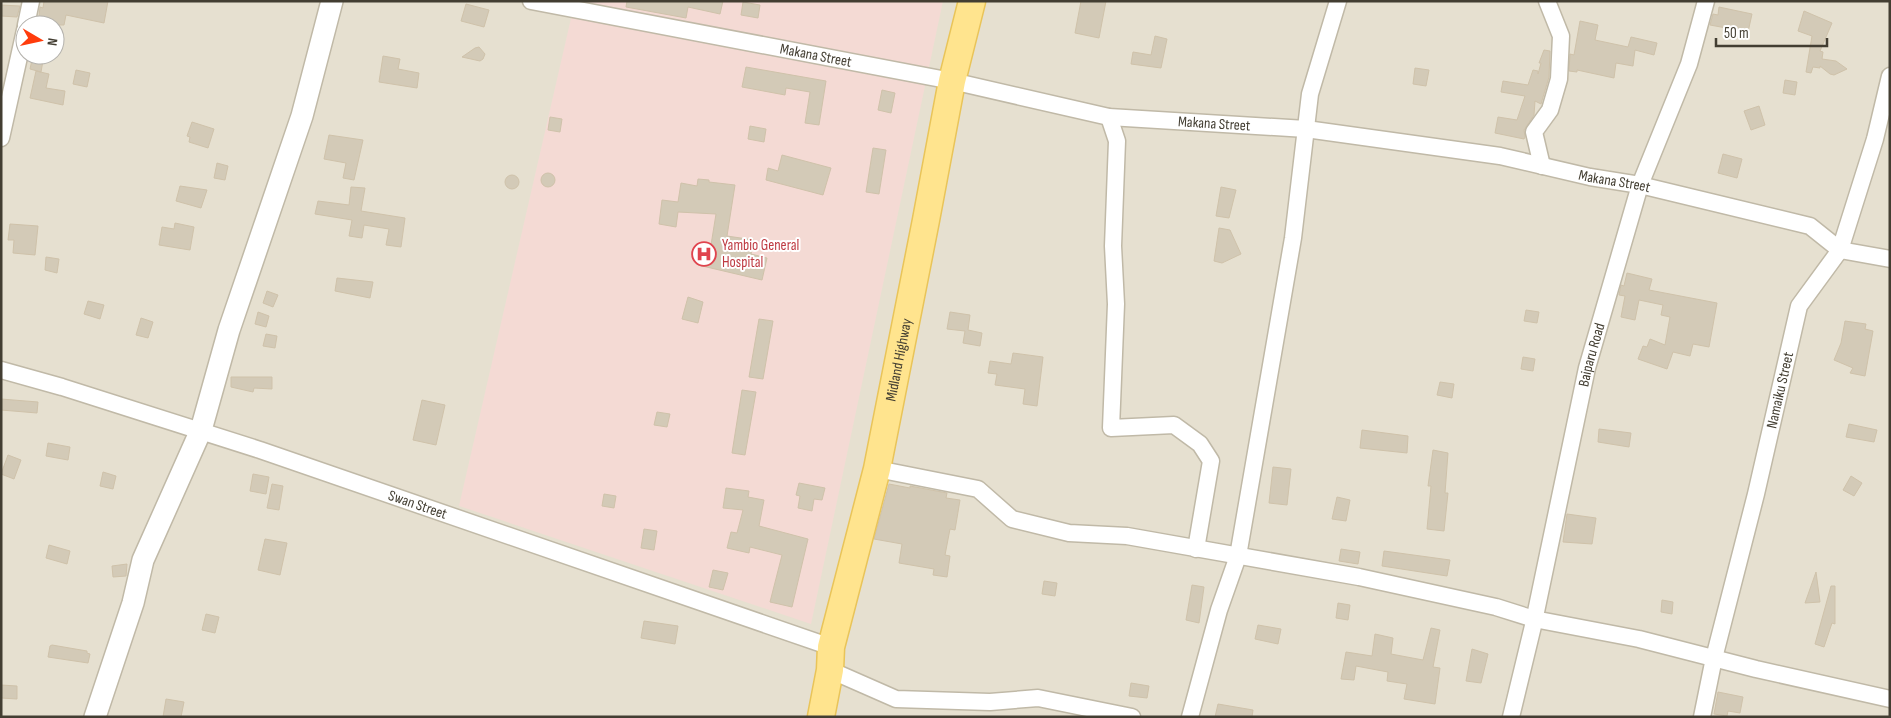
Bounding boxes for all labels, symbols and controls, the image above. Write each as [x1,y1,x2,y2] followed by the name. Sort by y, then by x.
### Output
[15,15,65,65] north arrow
[1716,15,1827,47] scale bar
[1724,24,1749,43] text: 50 m
[43,37,61,47] text: N
[778,40,854,72] street label: Makana Street
[1177,112,1251,136] street label: Makana Street
[1577,166,1653,197] street label: Makana Street
[722,236,799,272] place label: Yambio General Hospital
[691,241,717,267] hospital icon: Yambio General Hospital
[882,317,916,403] street label: Midland Highway
[1574,321,1610,389] street label: Baiparu Road
[1762,350,1798,430] street label: Namaiku Street
[386,486,450,524] street label: Swan Street

